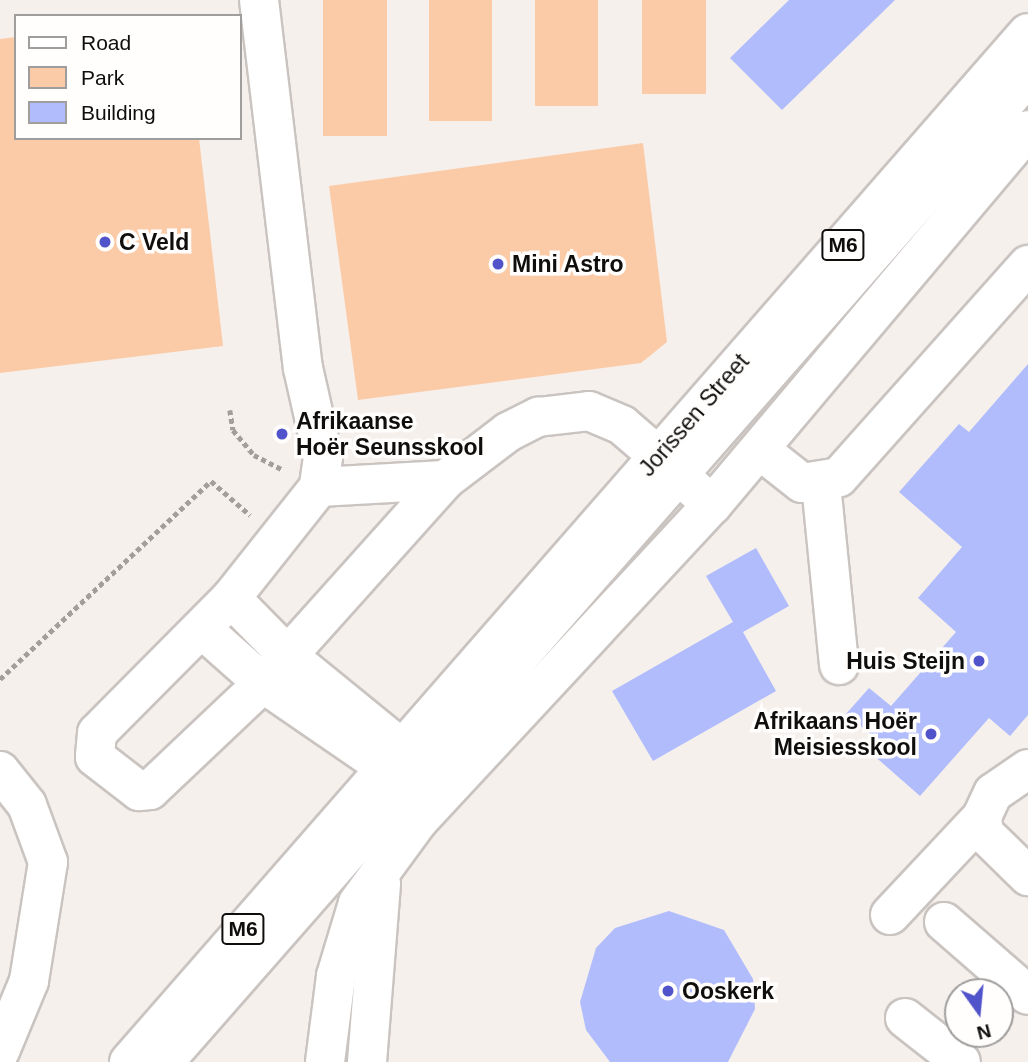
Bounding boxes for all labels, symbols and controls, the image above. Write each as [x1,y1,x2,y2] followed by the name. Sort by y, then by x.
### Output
[14,14,242,140] legend
[81,31,131,54] text: Road
[81,66,124,89] text: Park
[81,101,156,124] text: Building
[119,228,189,256] place label: C Veld
[820,228,866,262] road number: M6
[97,234,113,250] marker: C Veld
[512,250,624,278] place label: Mini Astro
[490,256,506,272] marker: Mini Astro
[633,348,755,482] street label: Jorissen Street
[296,407,484,461] place label: Afrikaanse Hoër Seunsskool
[274,426,290,442] marker: Afrikaanse Hoër Seunsskool
[846,647,965,675] place label: Huis Steijn
[971,653,987,669] marker: Huis Steijn
[753,707,917,761] place label: Afrikaans Hoër Meisiesskool
[923,726,939,742] marker: Afrikaans Hoër Meisiesskool
[220,912,266,946] road number: M6
[682,977,774,1005] place label: Ooskerk
[944,978,1014,1048] north arrow
[660,983,676,999] marker: Ooskerk
[975,1020,993,1044] text: N

